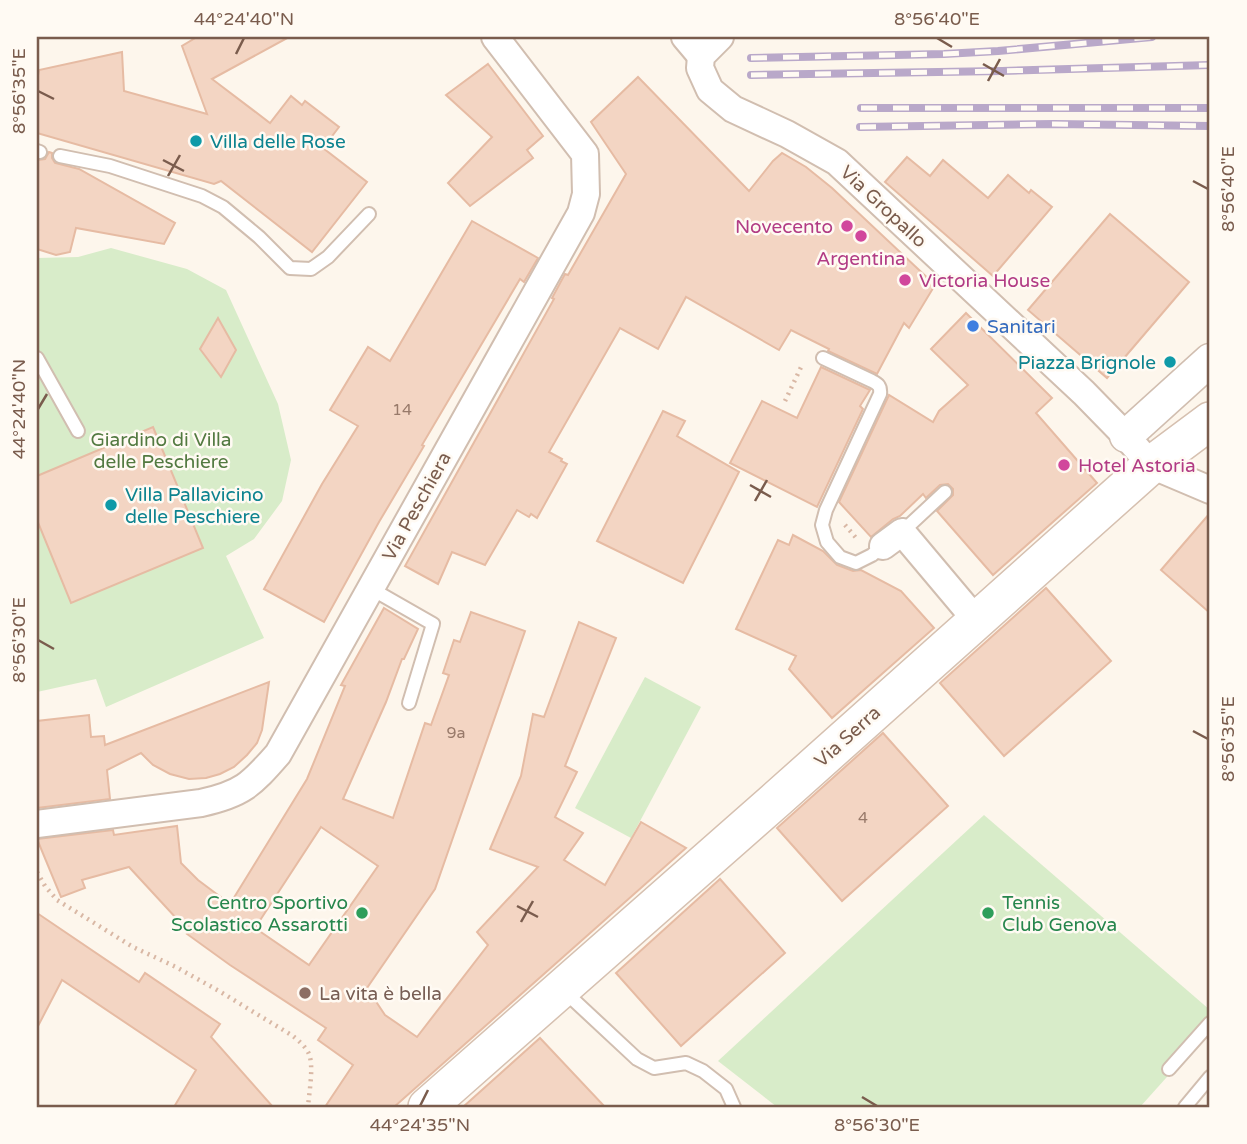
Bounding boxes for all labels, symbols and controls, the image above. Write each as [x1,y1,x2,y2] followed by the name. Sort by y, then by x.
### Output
[194,8,294,30] text: 44°24'40"N
[894,8,980,30] text: 8°56'40"E
[8,48,30,134] text: 8°56'35"E
[210,131,346,153] place label: Villa delle Rose
[188,133,204,149] marker: Villa delle Rose
[1217,146,1239,232] text: 8°56'40"E
[836,161,931,252] street label: Via Gropallo
[735,216,833,238] place label: Novecento
[839,218,855,234] marker: Novecento
[853,228,869,244] marker: Argentina
[816,248,906,270] place label: Argentina
[919,270,1050,292] place label: Victoria House
[897,272,913,288] marker: Victoria House
[987,316,1056,338] place label: Sanitari
[965,318,981,334] marker: Sanitari
[1018,352,1156,374] place label: Piazza Brignole
[1162,354,1178,370] marker: Piazza Brignole
[8,359,30,459] text: 44°24'40"N
[392,400,412,420] house number: 14
[90,429,232,473] park label: Giardino di Villa delle Peschiere
[378,448,456,565] street label: Via Peschiera
[1078,455,1196,477] place label: Hotel Astoria
[1056,457,1072,473] marker: Hotel Astoria
[125,484,264,528] place label: Villa Pallavicino delle Peschiere
[103,497,119,513] marker: Villa Pallavicino delle Peschiere
[8,597,30,683] text: 8°56'30"E
[1217,696,1239,782] text: 8°56'35"E
[810,701,885,772] street label: Via Serra
[446,723,466,743] house number: 9a
[858,808,868,828] house number: 4
[171,892,348,936] place label: Centro Sportivo Scolastico Assarotti
[1002,892,1117,936] place label: Tennis Club Genova
[354,905,370,921] marker: Centro Sportivo Scolastico Assarotti
[980,905,996,921] marker: Tennis Club Genova
[319,983,442,1005] place label: La vita è bella
[297,985,313,1001] marker: La vita è bella
[370,1114,470,1136] text: 44°24'35"N
[834,1114,920,1136] text: 8°56'30"E

